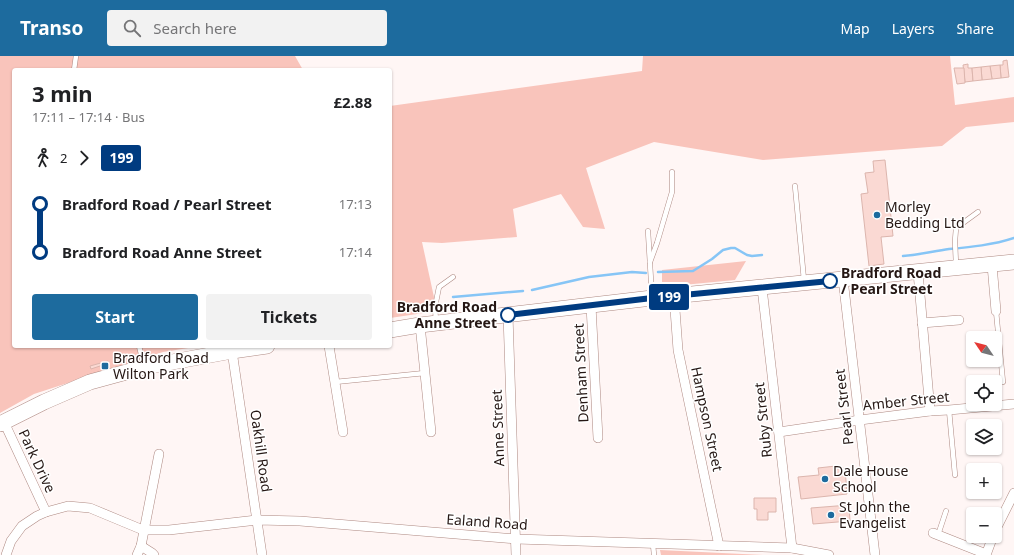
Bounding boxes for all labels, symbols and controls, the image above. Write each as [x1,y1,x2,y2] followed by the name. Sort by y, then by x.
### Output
[107,10,387,46] search box
[20,15,83,41] text: Transo
[121,17,143,39] icon: search
[153,18,237,38] text: Search here
[841,19,870,38] text: Map
[892,19,934,38] text: Layers
[956,19,994,38] text: Share
[32,78,93,108] text: 3 min
[333,92,372,112] text: £2.88
[32,108,145,126] text: 17:11 – 17:14 · Bus
[32,147,54,169] icon: walk
[73,147,95,169] icon: forward
[109,148,133,167] text: 199
[60,149,67,167] text: 2
[62,194,271,214] text: Bradford Road / Pearl Street
[339,195,372,213] text: 17:13
[885,197,965,232] place label: Morley Bedding Ltd
[872,210,882,220] marker: Morley Bedding Ltd
[62,242,262,262] text: Bradford Road Anne Street
[339,243,372,261] text: 17:14
[841,263,941,298] place label: Bradford Road / Pearl Street
[822,273,838,289] marker: Bradford Road / Pearl Street
[646,284,692,310] line badge: 199
[657,287,681,306] text: 199
[32,294,198,340] button: Start
[206,294,372,340] button: Tickets
[397,297,497,332] place label: Bradford Road Anne Street
[500,307,516,323] marker: Bradford Road Anne Street
[568,323,593,423] street label: Denham Street
[966,331,1002,367] north arrow
[966,331,1002,543] map controls
[113,348,209,383] place label: Bradford Road Wilton Park
[100,361,110,371] marker: Bradford Road Wilton Park
[687,365,728,473] street label: Hampson Street
[829,368,858,446] street label: Pearl Street
[966,375,1002,411] button: locate
[749,381,776,459] street label: Ruby Street
[862,387,950,415] street label: Amber Street
[487,389,508,467] street label: Anne Street
[246,408,277,493] street label: Oakhill Road
[966,419,1002,455] button: layers
[15,426,60,496] street label: Park Drive
[833,461,908,496] place label: Dale House School
[966,463,1002,499] button: +
[820,474,830,484] marker: Dale House School
[839,497,910,532] place label: St John the Evangelist
[966,507,1002,543] button: −
[446,509,528,534] street label: Ealand Road
[826,510,836,520] marker: St John the Evangelist

